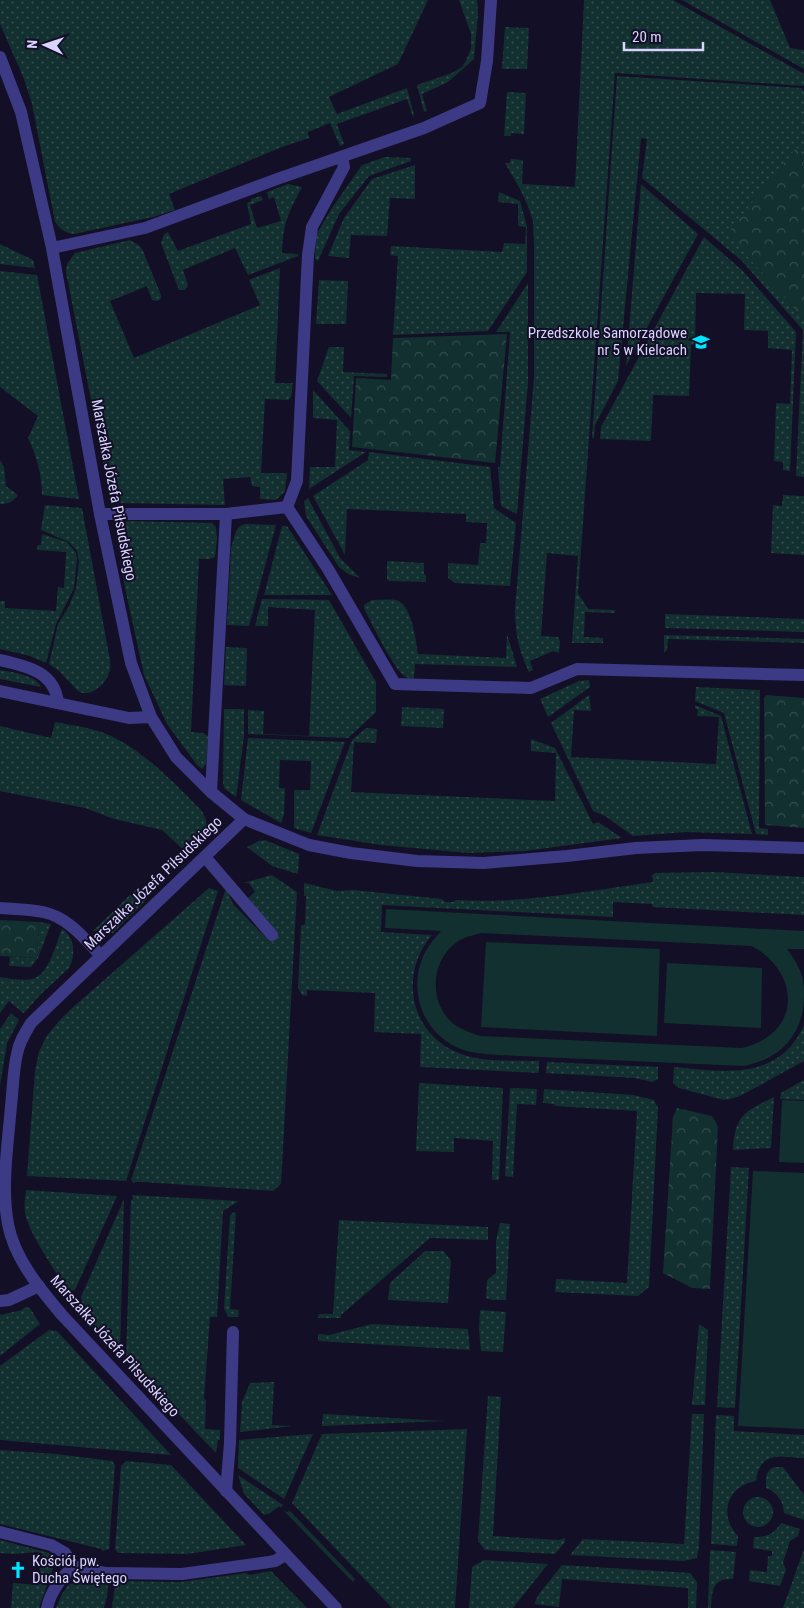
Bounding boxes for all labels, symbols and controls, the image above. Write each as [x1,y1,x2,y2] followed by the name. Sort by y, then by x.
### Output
[20,20,70,70] north arrow
[624,20,703,52] scale bar
[632,28,662,46] text: 20 m
[24,40,40,49] text: N
[528,324,687,359] place label: Przedszkole Samorządowe nr 5 w Kielcach
[691,332,711,352] school or university icon: Przedszkole Samorządowe nr 5 w Kielcach
[88,398,140,582] street label: Marszałka Józefa Piłsudskiego
[80,812,226,954] street label: Marszałka Józefa Piłsudskiego
[47,1271,183,1421] street label: Marszałka Józefa Piłsudskiego
[32,1552,127,1587] place label: Kościół pw. Ducha Świętego
[8,1560,28,1580] church icon: Kościół pw. Ducha Świętego

